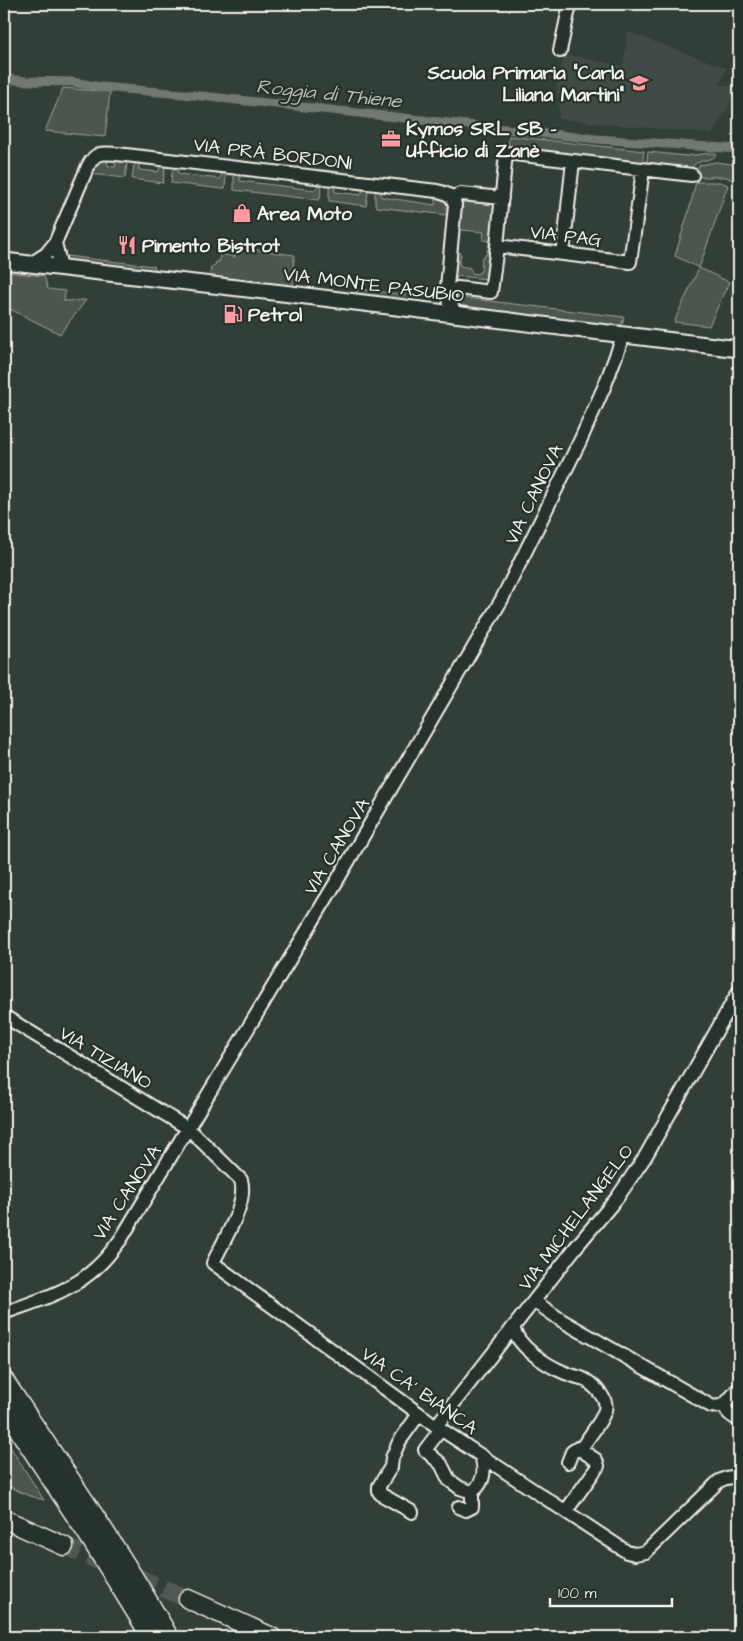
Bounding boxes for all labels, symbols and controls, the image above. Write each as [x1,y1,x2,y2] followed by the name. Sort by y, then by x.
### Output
[427,60,624,109] place label: Scuola Primaria "Carla Liliana Martini"
[255,72,404,117] water label: Roggia di Thiene
[628,72,650,94] school or university icon: Scuola Primaria "Carla Liliana Martini"
[406,116,556,165] place label: Kymos SRL SB - Ufficio di Zanè
[380,128,402,150] office icon: Kymos SRL SB - Ufficio di Zanè
[192,131,354,178] street label: VIA PRÀ BORDONI
[257,201,352,228] place label: Area Moto
[231,202,253,224] shop icon: Area Moto
[528,219,603,254] street label: VIA PAG
[142,233,280,260] place label: Pimento Bistrot
[116,234,138,256] restaurant icon: Pimento Bistrot
[282,261,466,310] street label: VIA MONTE PASUBIO
[248,302,302,329] place label: Petrol
[222,303,244,325] fuel station icon: Petrol
[498,440,570,550] street label: VIA CANOVA
[298,793,377,900] street label: VIA CANOVA
[54,1020,157,1097] street label: VIA TIZIANO
[512,1139,640,1297] street label: VIA MICHELANGELO
[86,1140,168,1246] street label: VIA CANOVA
[355,1341,483,1442] street label: VIA CA' BIANCA
[550,1576,673,1608] scale bar
[558,1583,597,1604] text: 100 m

